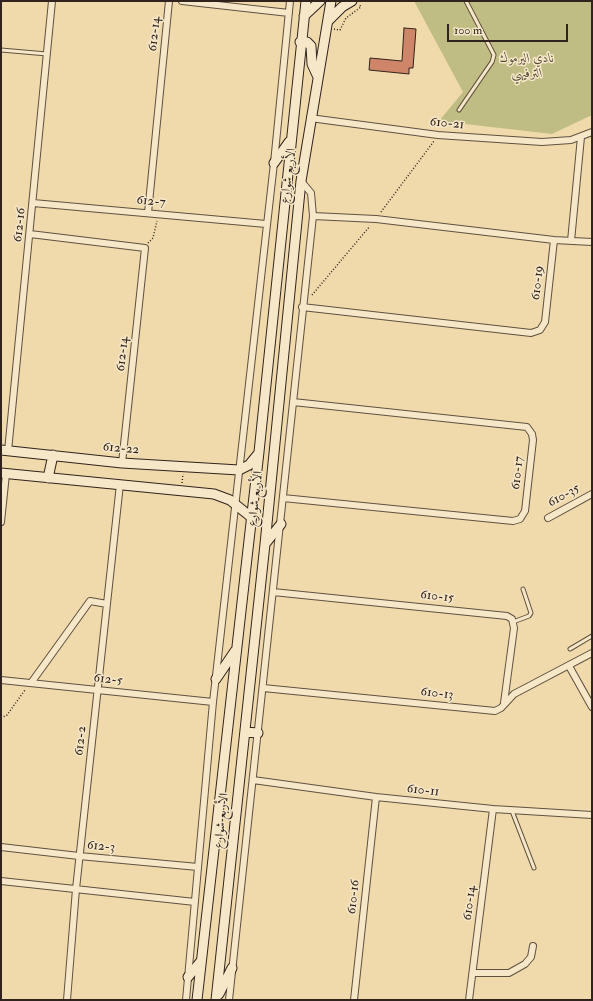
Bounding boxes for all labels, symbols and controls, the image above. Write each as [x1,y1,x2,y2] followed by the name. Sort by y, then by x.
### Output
[145,16,165,52] street label: 612-14
[449,16,570,42] scale bar
[454,23,482,38] text: 100 m
[500,51,554,82] park label: نادي اليرموك الترفيهي
[429,115,465,133] street label: 610-21
[278,147,300,205] street label: الأربع شوارع
[136,193,166,211] street label: 612-7
[10,207,30,243] street label: 612-16
[528,265,548,301] street label: 610-19
[113,336,133,372] street label: 612-14
[102,440,140,458] street label: 612-22
[508,455,528,491] street label: 610-17
[245,470,267,528] street label: الأربع شوارع
[545,481,583,511] street label: 610-35
[420,587,454,607] street label: 610-15
[93,671,123,689] street label: 612-5
[420,685,454,703] street label: 610-13
[72,725,90,757] street label: 612-2
[406,782,440,800] street label: 610-11
[211,792,233,850] street label: الأربع شوارع
[86,838,116,856] street label: 612-3
[344,879,364,915] street label: 610-16
[460,885,480,921] street label: 610-14

